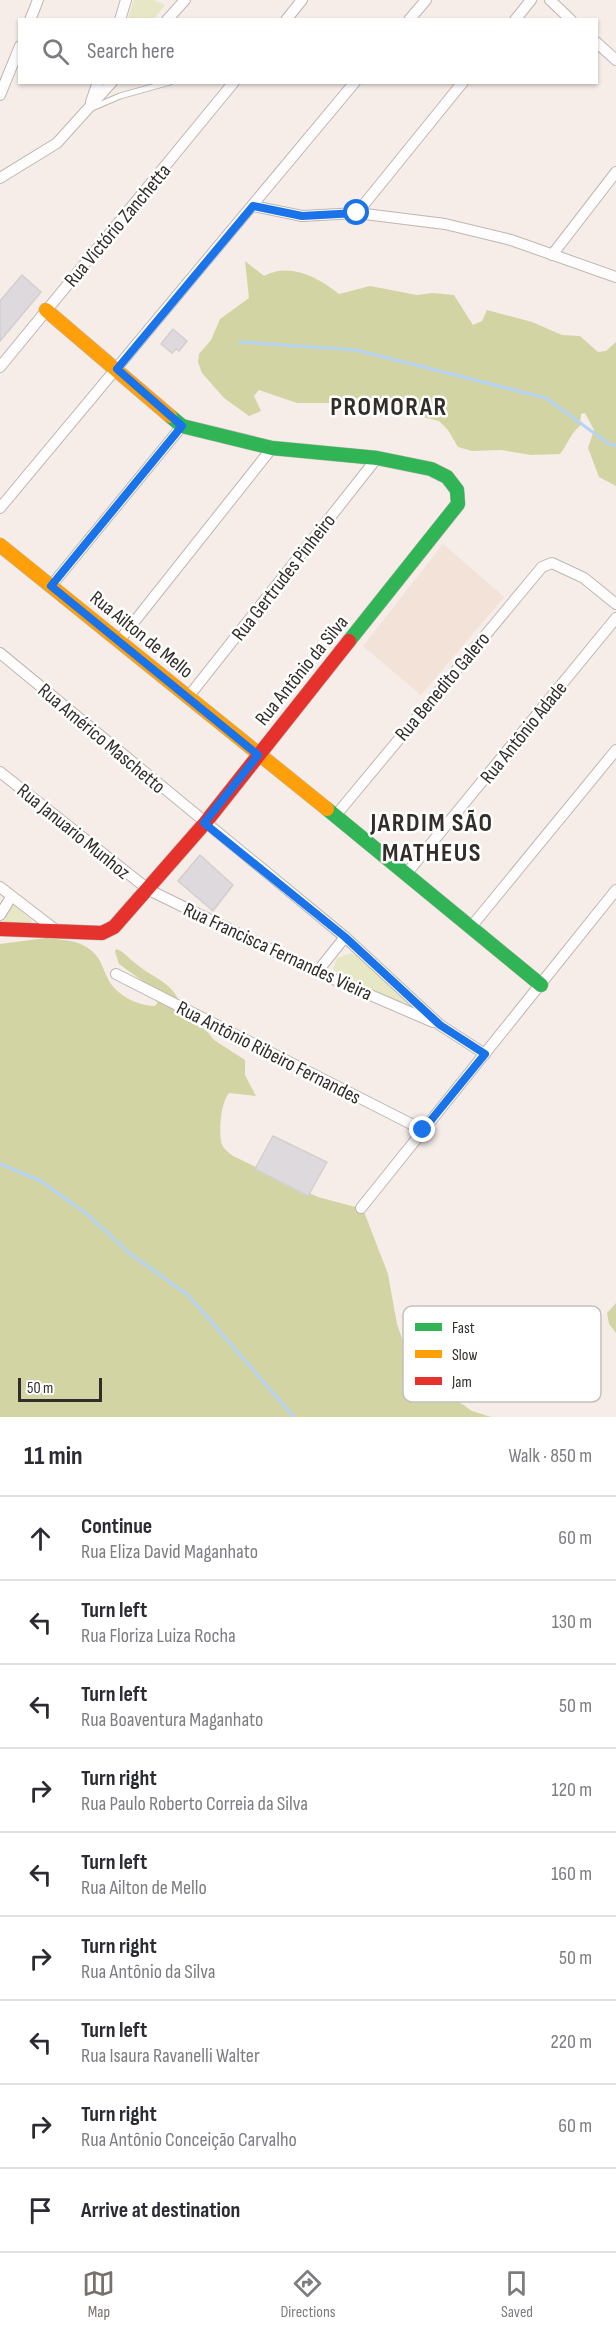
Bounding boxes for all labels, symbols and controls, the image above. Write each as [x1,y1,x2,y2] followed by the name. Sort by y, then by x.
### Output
[18,18,598,84] search box
[39,35,72,68] icon: search
[87,38,174,65] text: Search here
[59,159,176,292] street label: Rua Victório Zanchetta
[343,199,369,225] route start
[330,392,448,423] district label: PROMORAR
[227,509,341,646] street label: Rua Gertrudes Pinheiro
[85,586,198,684] street label: Rua Ailton de Mello
[250,611,353,730] street label: Rua Antônio da Silva
[390,627,495,746] street label: Rua Benedito Galero
[475,677,572,789] street label: Rua Antônio Adade
[33,679,170,799] street label: Rua Américo Maschetto
[12,779,135,885] street label: Rua Januario Munhoz
[369,808,494,869] district label: JARDIM SÃO MATHEUS
[179,898,376,1006] street label: Rua Francisca Fernandes Vieira
[172,996,365,1110] street label: Rua Antônio Ribeiro Fernandes
[409,1116,435,1142] route end
[403,1306,601,1402] legend
[452,1319,475,1338] text: Fast
[452,1346,477,1365] text: Slow
[451,1373,472,1392] text: Jam
[18,1375,102,1402] scale bar
[27,1379,53,1398] text: 50 m
[24,1441,83,1472] text: 11 min
[508,1444,592,1468] text: Walk · 850 m
[81,1513,152,1540] text: Continue
[24,1522,57,1555] icon: ahead
[558,1526,592,1550] text: 60 m
[81,1540,258,1564] text: Rua Eliza David Maganhato
[81,1597,147,1624] text: Turn left
[24,1606,57,1639] icon: left
[552,1610,592,1634] text: 130 m
[81,1624,236,1648] text: Rua Floriza Luiza Rocha
[81,1681,147,1708] text: Turn left
[24,1690,57,1723] icon: left
[559,1694,592,1718] text: 50 m
[81,1708,263,1732] text: Rua Boaventura Maganhato
[81,1765,157,1792] text: Turn right
[24,1774,57,1807] icon: right
[552,1778,592,1802] text: 120 m
[81,1792,308,1816] text: Rua Paulo Roberto Correia da Silva
[81,1849,147,1876] text: Turn left
[24,1858,57,1891] icon: left
[551,1862,592,1886] text: 160 m
[81,1876,207,1900] text: Rua Ailton de Mello
[81,1933,157,1960] text: Turn right
[24,1942,57,1975] icon: right
[559,1946,592,1970] text: 50 m
[81,1960,215,1984] text: Rua Antônio da Silva
[81,2017,147,2044] text: Turn left
[24,2026,57,2059] icon: left
[551,2030,592,2054] text: 220 m
[81,2044,260,2068] text: Rua Isaura Ravanelli Walter
[81,2101,157,2128] text: Turn right
[24,2110,57,2143] icon: right
[558,2114,592,2138] text: 60 m
[81,2128,297,2152] text: Rua Antônio Conceição Carvalho
[24,2194,57,2227] icon: arrive
[81,2197,240,2224] text: Arrive at destination
[82,2267,115,2322] tab: Map
[280,2267,335,2322] tab: Directions
[500,2267,533,2322] tab: Saved

